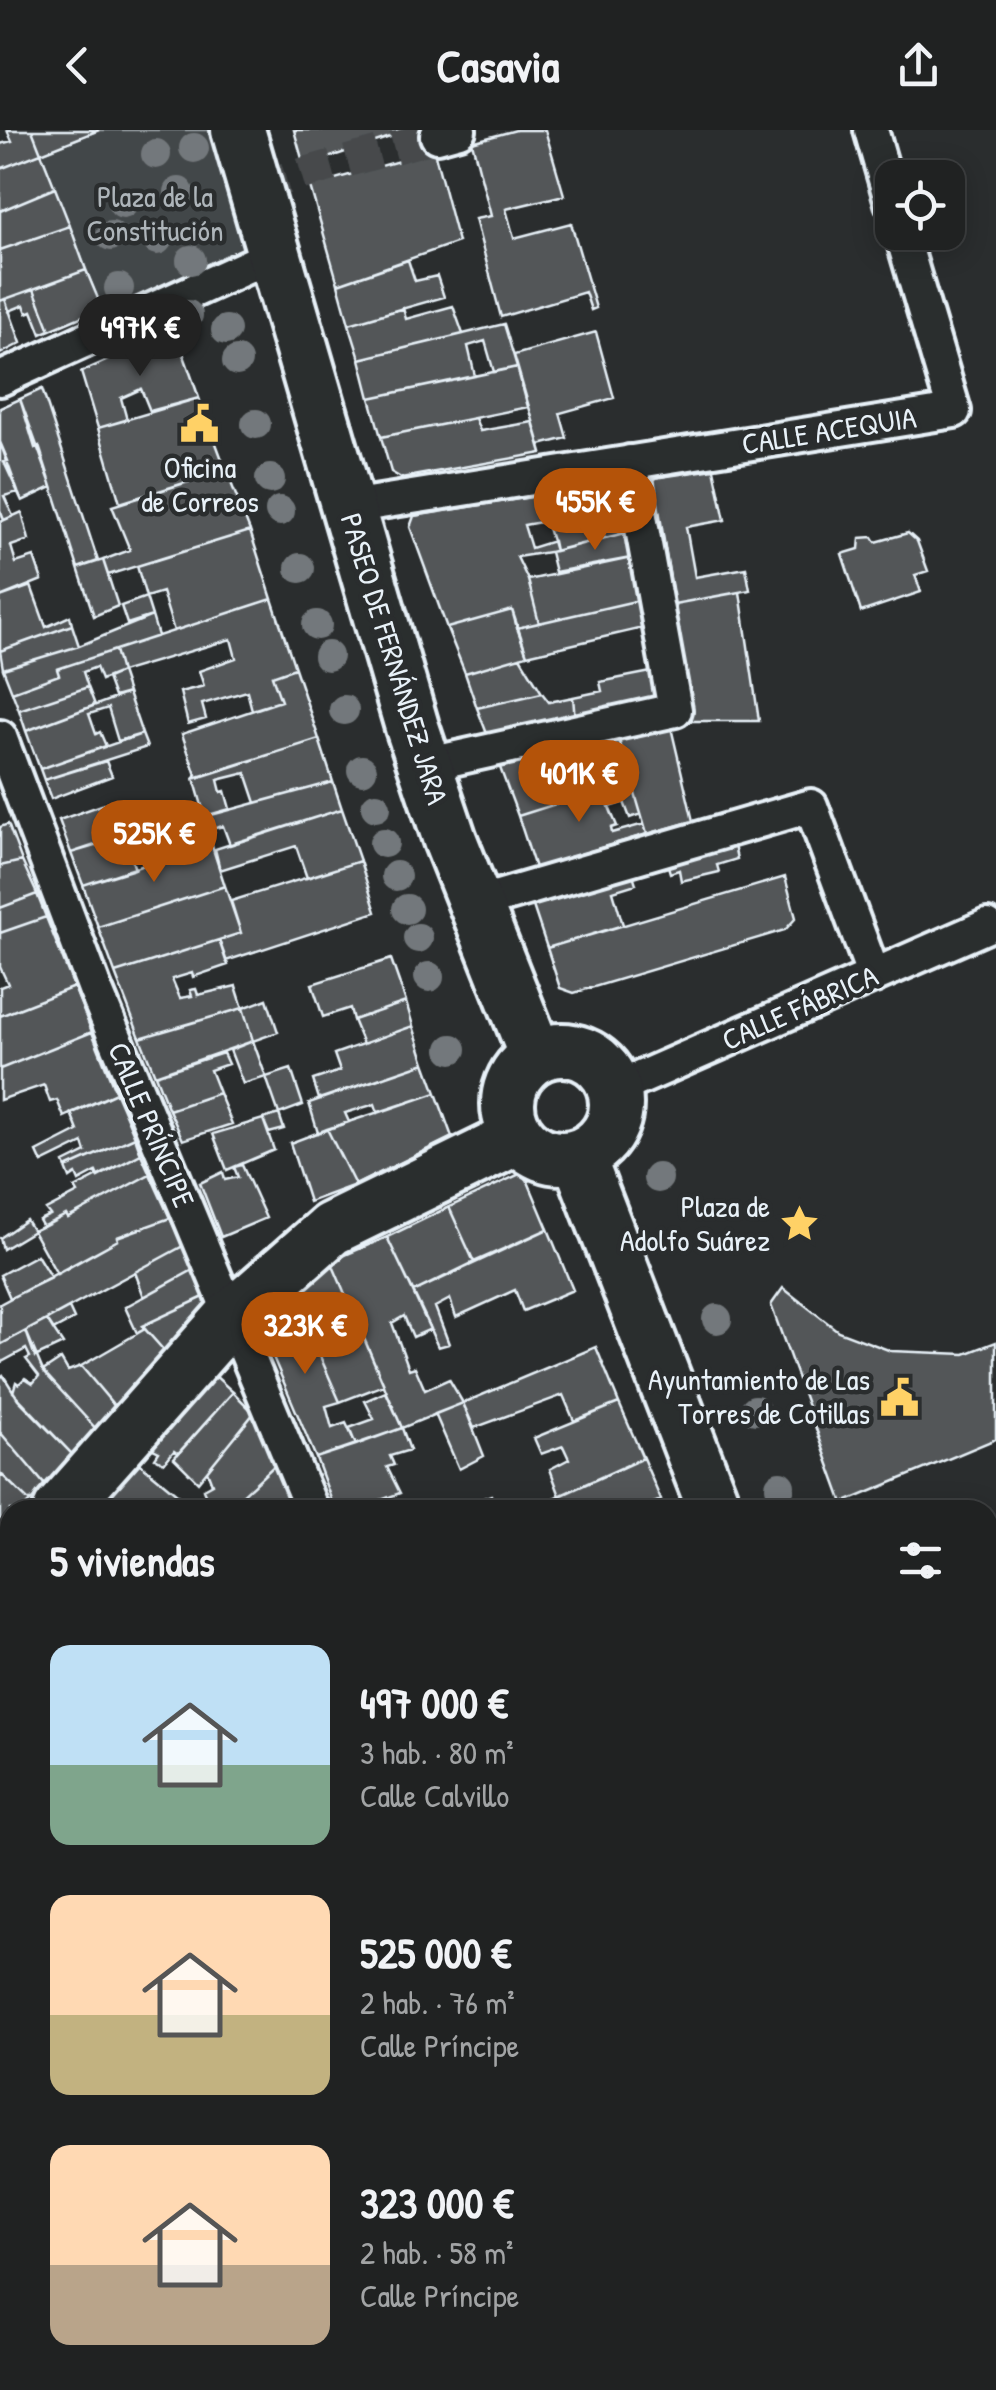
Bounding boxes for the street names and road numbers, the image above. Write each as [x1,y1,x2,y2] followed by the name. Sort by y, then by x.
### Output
[739,396,919,464] street label: CALLE ACEQUIA
[332,508,458,809] street label: PASEO DE FERNÁNDEZ JARA
[715,955,884,1059] street label: CALLE FÁBRICA
[99,1036,205,1213] street label: CALLE PRÍNCIPE

